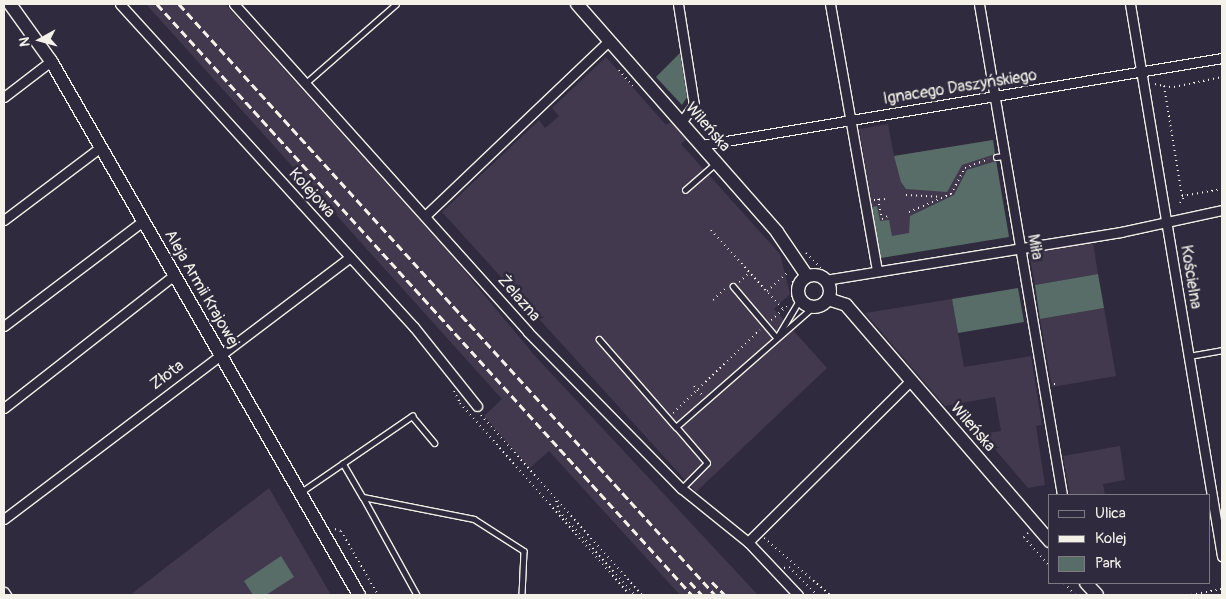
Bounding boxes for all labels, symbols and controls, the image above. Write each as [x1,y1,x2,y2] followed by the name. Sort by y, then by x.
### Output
[15,15,65,65] north arrow
[16,36,34,48] text: N
[882,65,1038,109] street label: Ignacego Daszyńskiego
[682,99,734,155] street label: Wileńska
[285,164,339,222] street label: Kolejowa
[160,226,244,352] street label: Aleja Armii Krajowej
[1023,233,1047,261] street label: Miła
[1176,244,1206,310] street label: Kościelna
[494,271,544,325] street label: Żelazna
[146,356,188,394] street label: Złota
[947,399,999,455] street label: Wileńska
[1048,494,1211,584] legend
[1095,504,1126,523] text: Ulica
[1095,529,1127,548] text: Kolej
[1095,554,1121,573] text: Park

